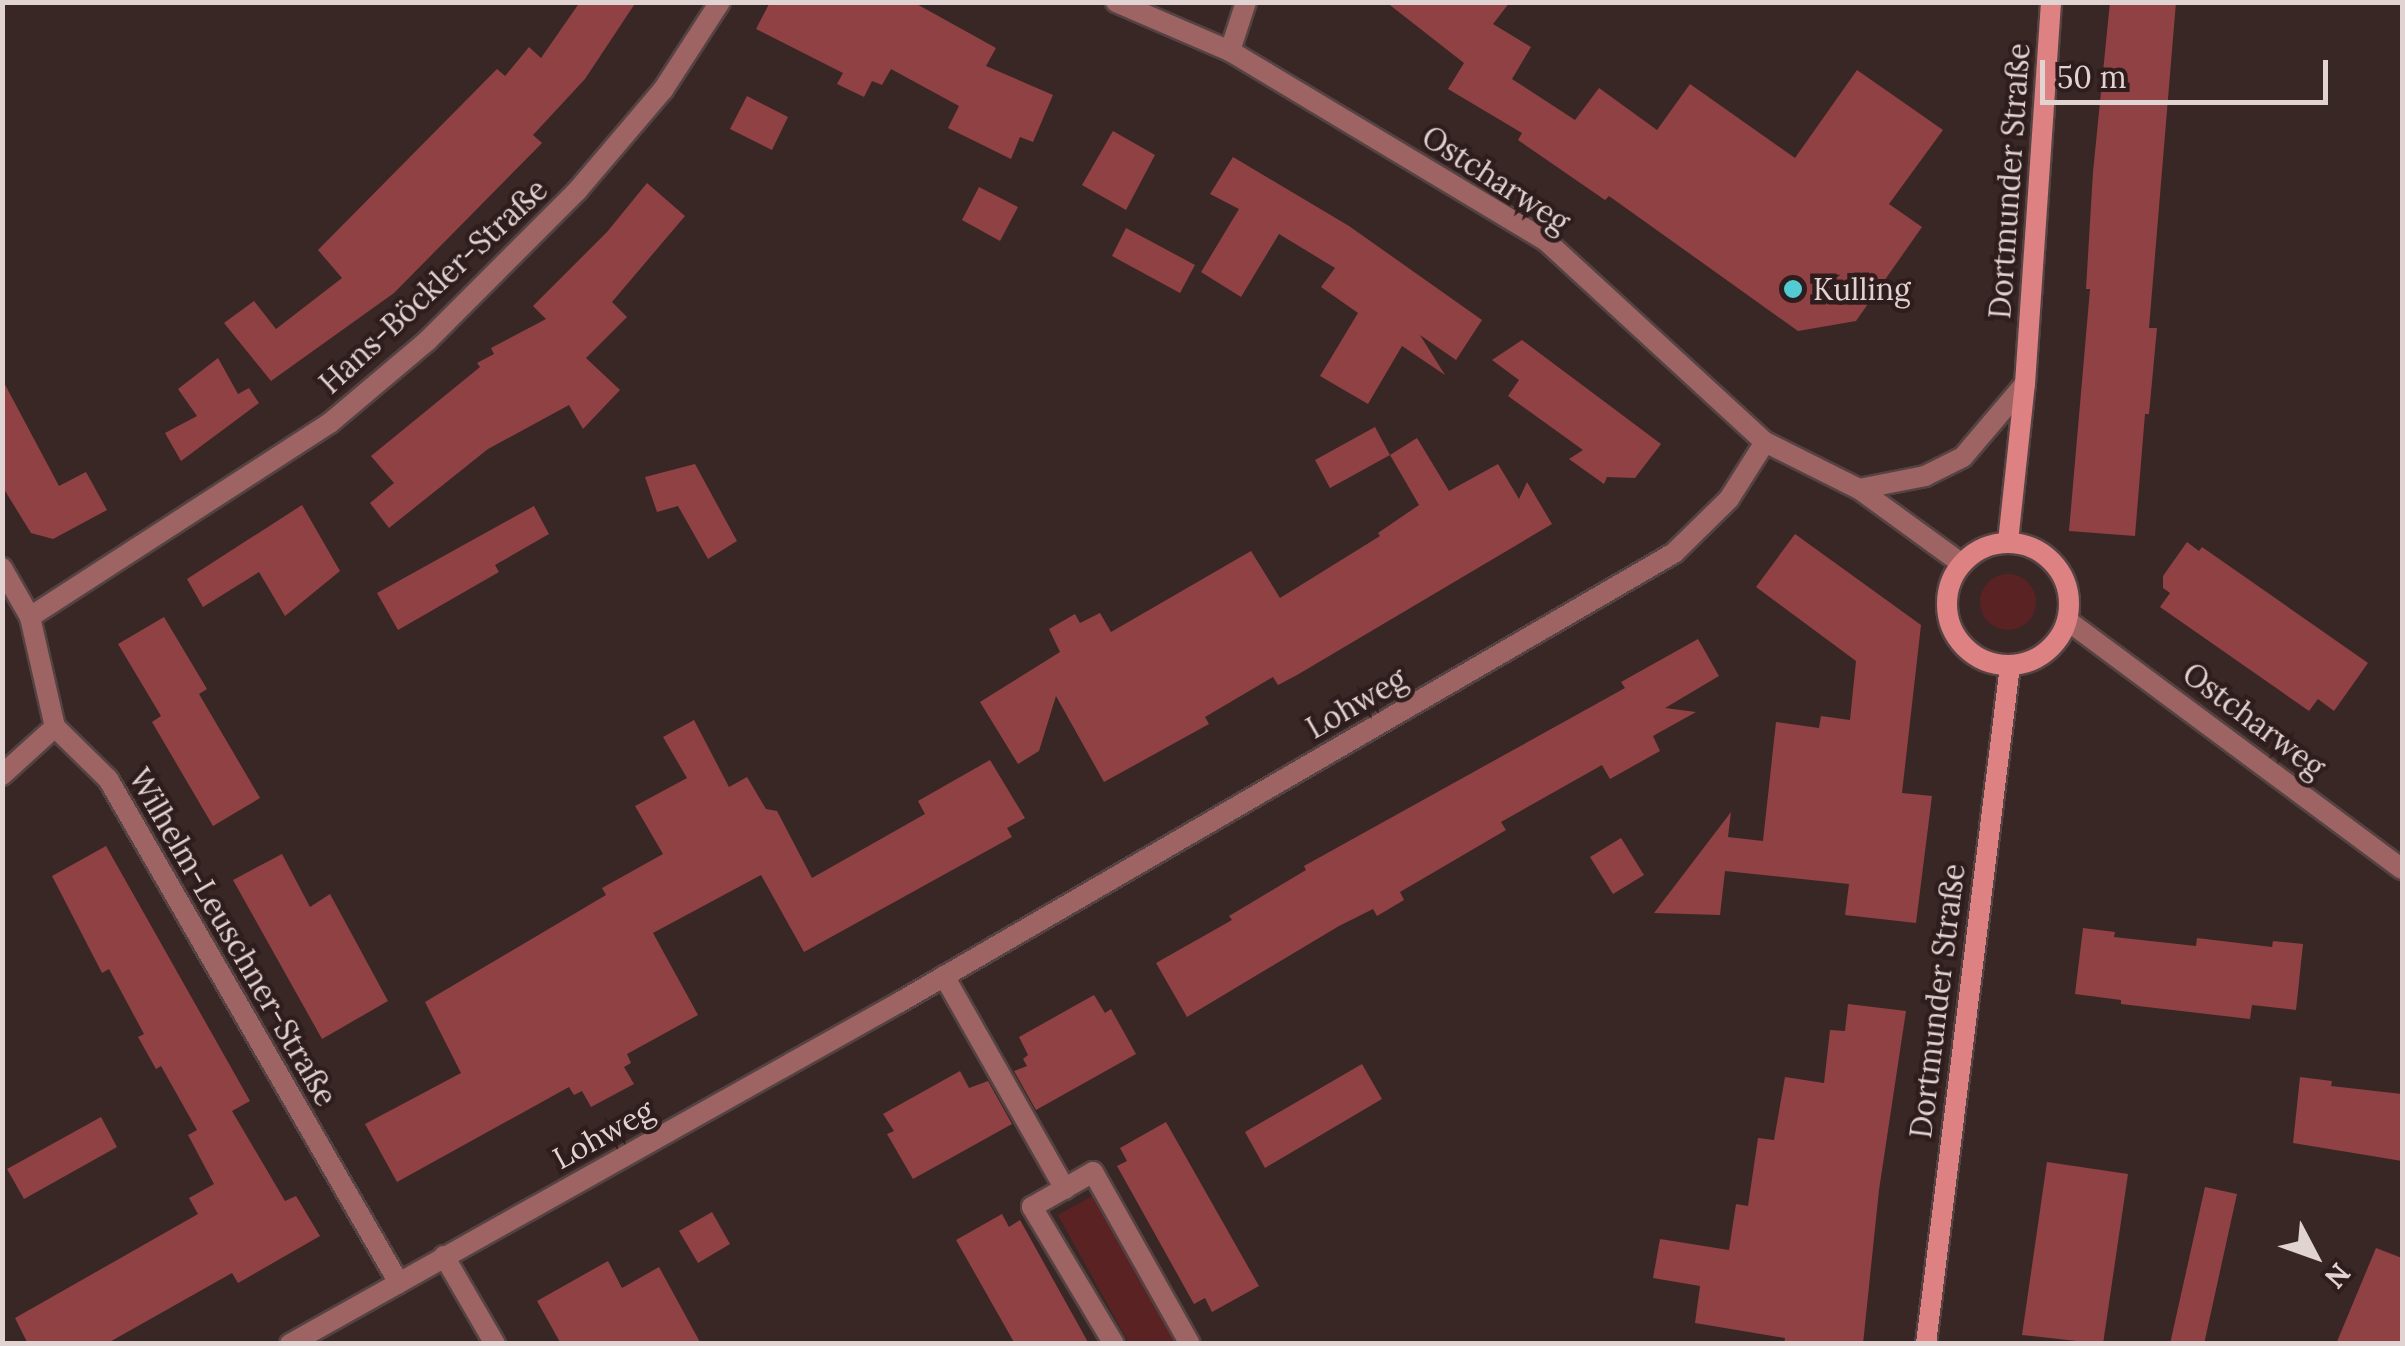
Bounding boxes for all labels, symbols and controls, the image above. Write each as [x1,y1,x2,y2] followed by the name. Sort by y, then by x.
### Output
[2045,40,2332,102] scale bar
[1981,42,2037,320] street label: Dortmunder Straße
[2057,58,2127,96] text: 50 m
[1416,118,1576,240] street label: Ostcharweg
[312,171,554,401] street label: Hans-Böckler-Straße
[1813,271,1911,307] place label: Kulling
[1782,278,1804,300] marker: Kulling
[2176,655,2332,785] street label: Ostcharweg
[1300,660,1412,746] street label: Lohweg
[122,762,344,1112] street label: Wilhelm-Leuschner-Straße
[1902,862,1972,1140] street label: Dortmunder Straße
[547,1092,659,1176] street label: Lohweg
[2265,1206,2365,1306] north arrow
[2317,1256,2358,1296] text: N

